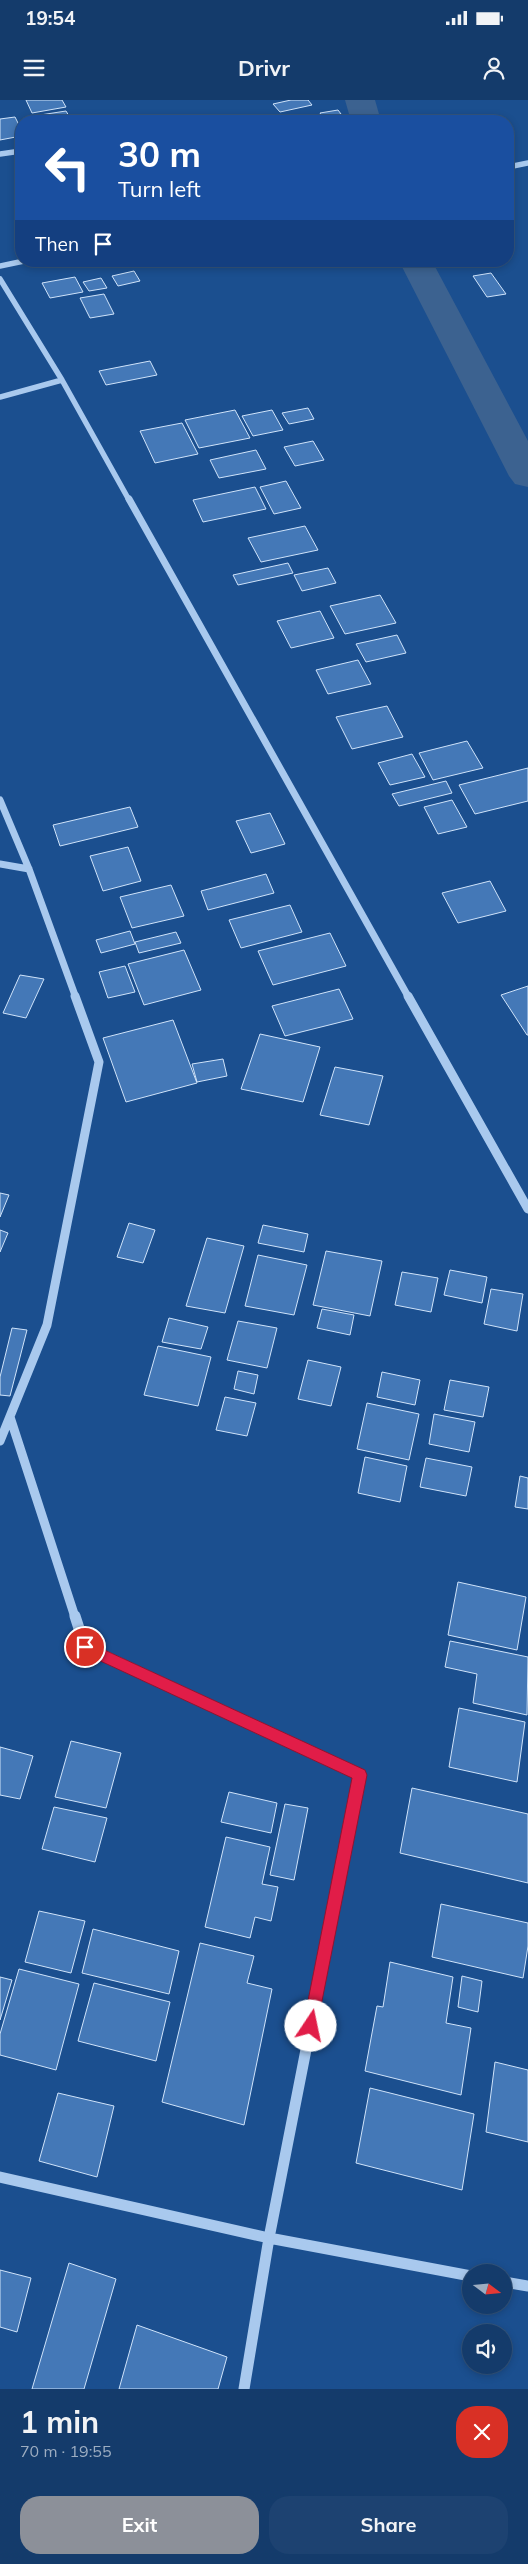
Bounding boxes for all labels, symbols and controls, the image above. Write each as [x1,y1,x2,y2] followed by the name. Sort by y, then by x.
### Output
[25,6,75,30] text: 19:54
[20,54,48,82] icon: menu
[238,54,290,82] text: Drivr
[480,54,508,82] icon: person
[118,132,201,176] text: 30 m
[35,135,100,200] icon: left
[118,175,201,203] text: Turn left
[89,230,117,258] icon: arrive
[35,232,79,256] text: Then
[64,1626,106,1668] pin
[71,1633,99,1661] icon: arrive
[284,1999,336,2051] position arrow
[462,2264,512,2314] north arrow
[462,2264,512,2374] map controls
[462,2324,512,2374] button: sound
[20,2403,99,2441] text: 1 min
[456,2406,508,2458] button: close
[20,2441,112,2461] text: 70 m · 19:55
[20,2496,259,2554] button: Exit
[269,2496,508,2554] button: Share

